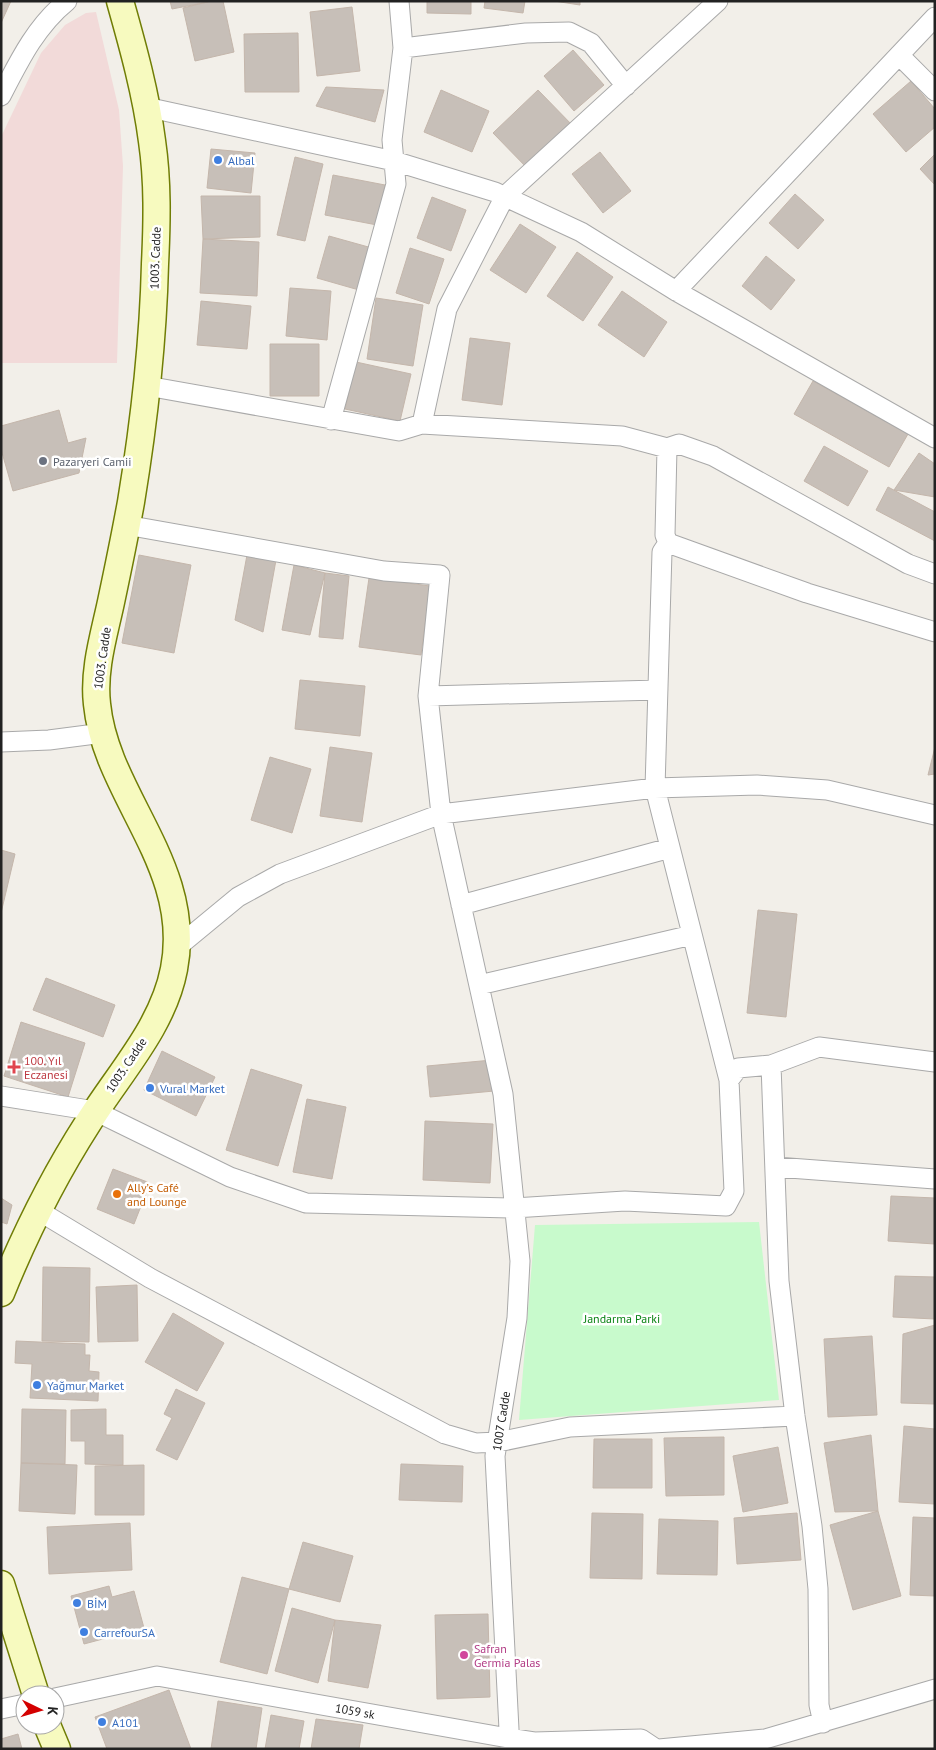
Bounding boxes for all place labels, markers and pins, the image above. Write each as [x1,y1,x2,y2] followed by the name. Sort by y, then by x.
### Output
[228,153,255,168] place label: Albal
[212,154,224,166] marker: Albal
[53,454,131,469] place label: Pazaryeri Camii
[37,455,49,467] marker: Pazaryeri Camii
[24,1053,68,1082] place label: 100. Yıl Eczanesi
[8,1061,20,1073] marker: 100. Yıl Eczanesi
[159,1081,225,1096] place label: Vural Market
[144,1082,156,1094] marker: Vural Market
[127,1180,187,1209] place label: Ally’s Café and Lounge
[111,1188,123,1200] marker: Ally’s Café and Lounge
[47,1378,124,1393] place label: Yağmur Market
[31,1379,43,1391] marker: Yağmur Market
[87,1596,107,1611] place label: BİM
[71,1597,83,1609] marker: BİM
[94,1625,155,1640] place label: CarrefourSA
[78,1626,90,1638] marker: CarrefourSA
[474,1641,540,1670] place label: Safran Germia Palas
[458,1649,470,1661] marker: Safran Germia Palas
[112,1715,139,1730] place label: A101
[96,1716,108,1728] marker: A101

